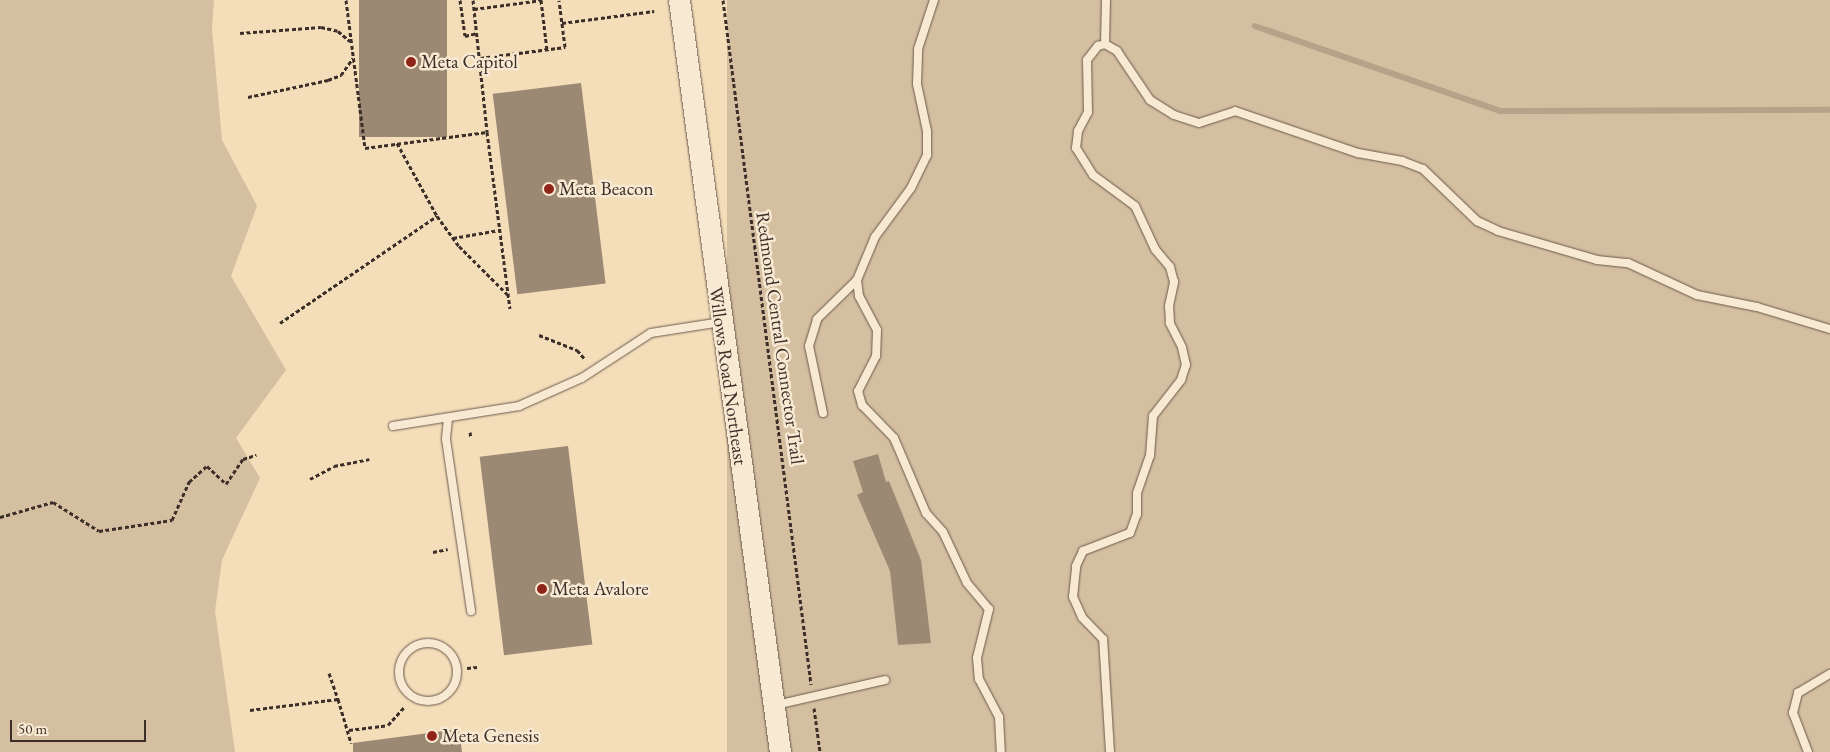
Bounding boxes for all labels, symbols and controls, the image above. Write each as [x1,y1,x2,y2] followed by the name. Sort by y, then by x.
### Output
[421,51,518,73] place label: Meta Capitol
[405,56,417,68] marker: Meta Capitol
[559,178,653,200] place label: Meta Beacon
[543,183,555,195] marker: Meta Beacon
[751,210,809,466] street label: Redmond Central Connector Trail
[704,285,752,467] street label: Willows Road Northeast
[552,578,649,600] place label: Meta Avalore
[536,583,548,595] marker: Meta Avalore
[12,710,149,742] scale bar
[18,719,47,738] text: 50 m
[442,725,539,747] place label: Meta Genesis
[426,730,438,742] marker: Meta Genesis

